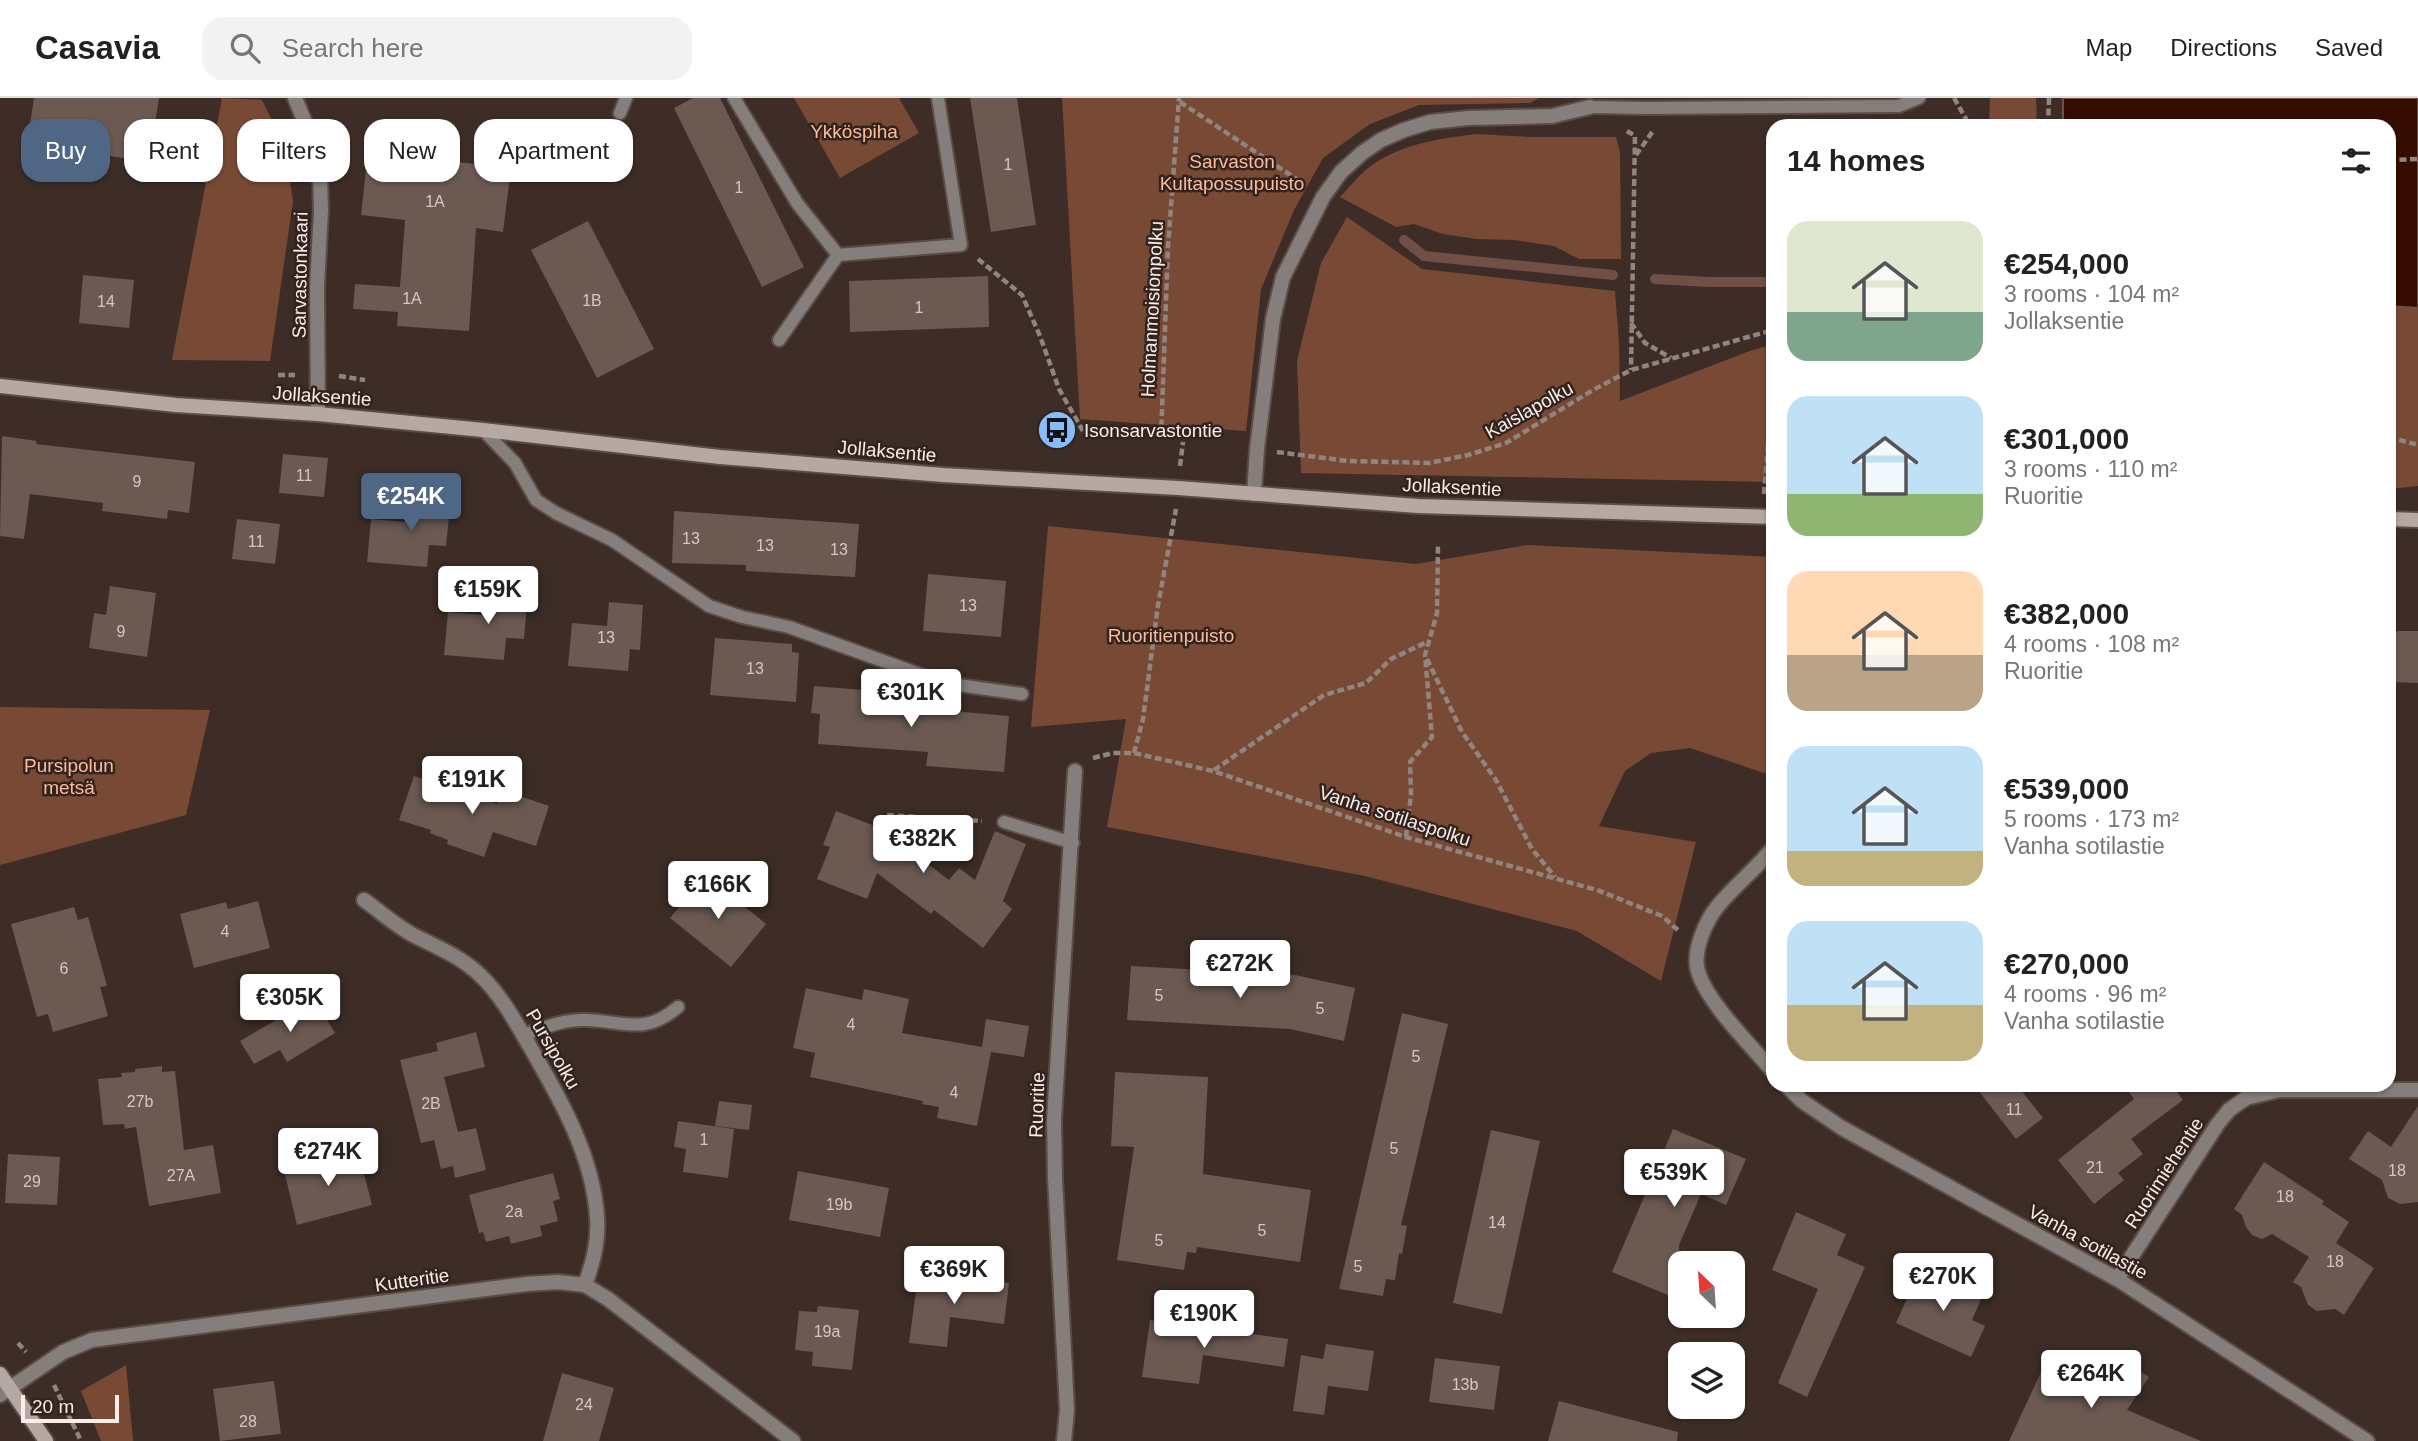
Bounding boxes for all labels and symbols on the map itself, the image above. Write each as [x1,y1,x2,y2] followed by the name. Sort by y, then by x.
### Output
[810,121,898,142] park label: Ykköspiha
[1160,151,1304,194] park label: Sarvaston Kultapossupuisto
[1004,156,1013,173] house number: 1
[735,179,744,196] house number: 1
[425,193,445,210] house number: 1A
[288,211,312,339] street label: Sarvastonkaari
[1137,220,1167,398] street label: Holmanmoisionpolku
[402,290,422,307] house number: 1A
[582,292,602,309] house number: 1B
[97,293,115,310] house number: 14
[915,299,924,316] house number: 1
[1481,377,1577,443] street label: Kaislapolku
[272,382,372,410] street label: Jollaksentie
[1036,409,1078,451] bus stop icon: Isonsarvastontie
[1084,420,1222,441] place label: Isonsarvastontie
[837,436,937,466] street label: Jollaksentie
[296,467,312,484] house number: 11
[133,473,142,490] house number: 9
[362,474,460,533] pin: €254K
[1402,474,1502,500] street label: Jollaksentie
[682,530,700,547] house number: 13
[248,533,264,550] house number: 11
[756,537,774,554] house number: 13
[830,541,848,558] house number: 13
[439,566,537,626] pin: €159K
[959,597,977,614] house number: 13
[117,623,126,640] house number: 9
[1108,625,1234,646] park label: Ruoritienpuisto
[597,629,615,646] house number: 13
[746,660,764,677] house number: 13
[862,670,960,729] pin: €301K
[24,755,114,798] park label: Pursipolun metsä
[423,756,521,816] pin: €191K
[1317,782,1473,850] street label: Vanha sotilaspolku
[874,816,972,875] pin: €382K
[669,862,767,921] pin: €166K
[221,923,230,940] house number: 4
[1191,940,1289,1000] pin: €272K
[60,960,69,977] house number: 6
[241,974,339,1034] pin: €305K
[1155,987,1164,1004] house number: 5
[1316,1000,1325,1017] house number: 5
[522,1005,584,1093] street label: Pursipolku
[847,1016,856,1033] house number: 4
[1412,1048,1421,1065] house number: 5
[1025,1072,1049,1138] street label: Ruoritie
[950,1084,959,1101] house number: 4
[127,1093,153,1110] house number: 27b
[421,1095,441,1112] house number: 2B
[2006,1101,2022,1118] house number: 11
[2120,1114,2208,1232] street label: Ruorimiehentie
[279,1128,377,1188] pin: €274K
[700,1131,709,1148] house number: 1
[1390,1140,1399,1157] house number: 5
[1625,1150,1723,1209] pin: €539K
[2086,1159,2104,1176] house number: 21
[2388,1162,2406,1179] house number: 18
[167,1167,196,1184] house number: 27A
[23,1173,41,1190] house number: 29
[2276,1188,2294,1205] house number: 18
[826,1196,852,1213] house number: 19b
[2025,1201,2151,1283] street label: Vanha sotilastie
[505,1203,523,1220] house number: 2a
[1488,1214,1506,1231] house number: 14
[1258,1222,1267,1239] house number: 5
[1155,1232,1164,1249] house number: 5
[905,1246,1003,1306] pin: €369K
[1668,1251,1745,1328] north arrow
[2326,1253,2344,1270] house number: 18
[1894,1254,1992,1313] pin: €270K
[1354,1258,1363,1275] house number: 5
[373,1264,451,1296] street label: Kutteritie
[1155,1290,1253,1350] pin: €190K
[814,1323,840,1340] house number: 19a
[2042,1350,2140,1410] pin: €264K
[1452,1376,1478,1393] house number: 13b
[21,1392,119,1424] scale bar
[575,1396,593,1413] house number: 24
[239,1413,257,1430] house number: 28

